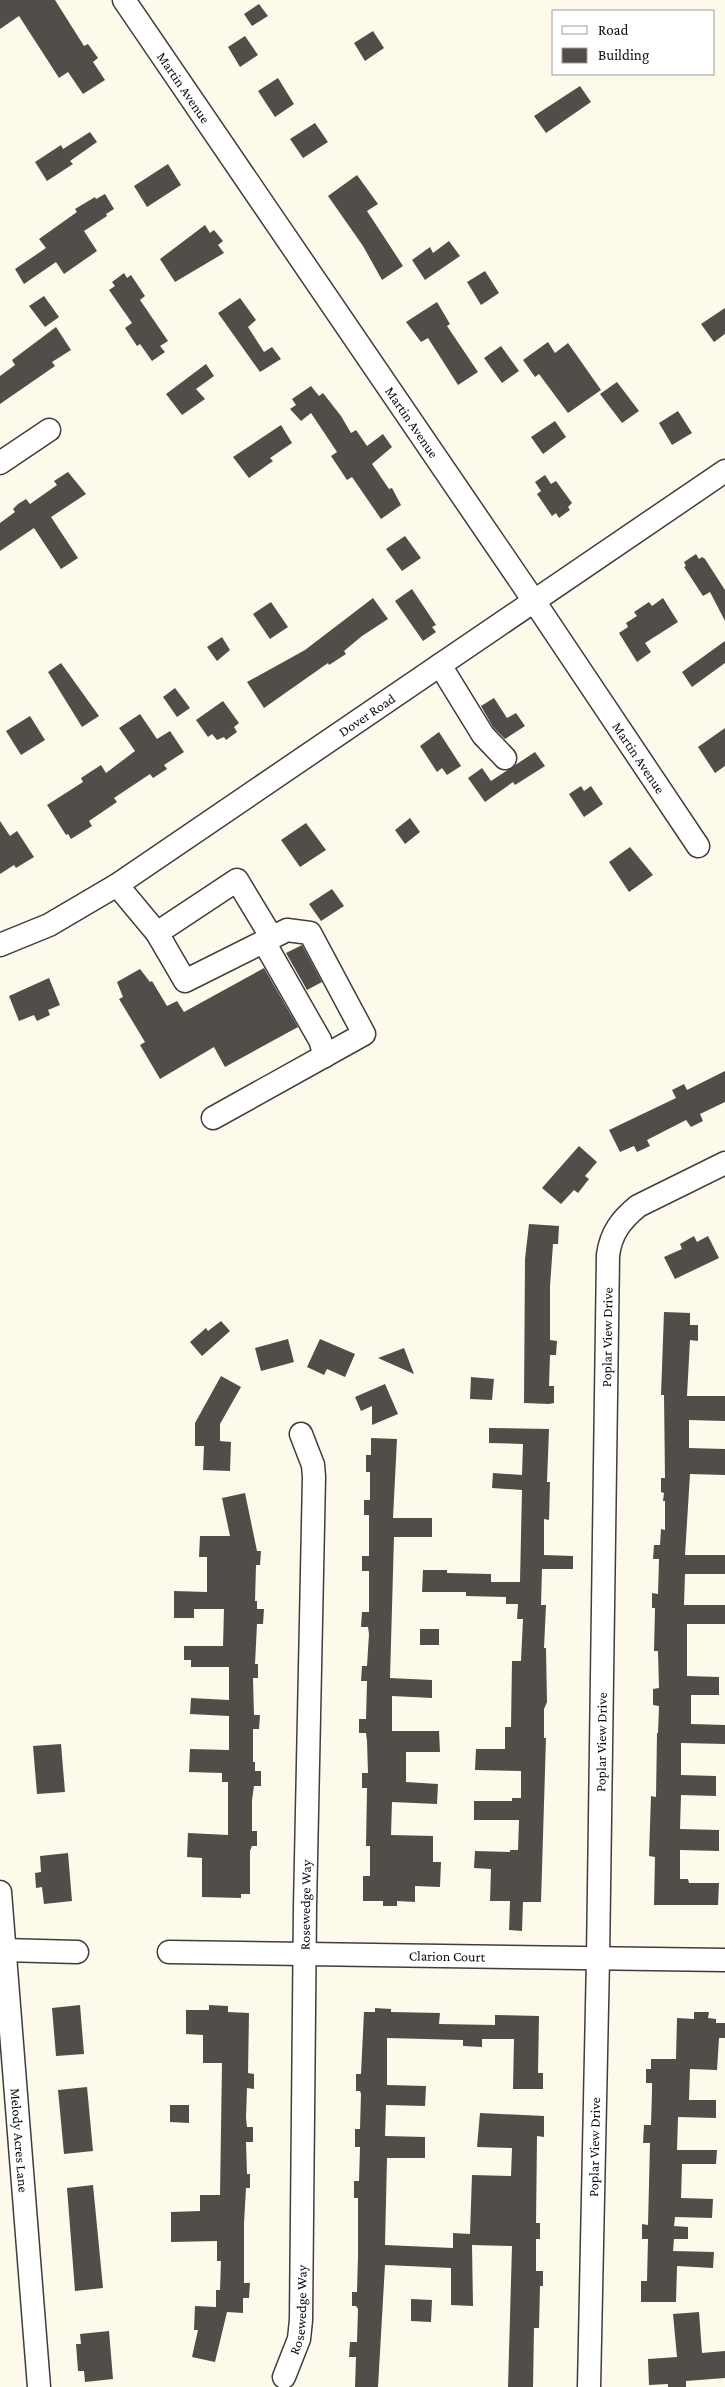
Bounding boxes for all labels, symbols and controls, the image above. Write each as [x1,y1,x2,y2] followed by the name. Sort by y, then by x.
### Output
[552,10,715,75] legend
[598,22,629,38] text: Road
[598,47,649,64] text: Building
[154,49,214,126] street label: Martin Avenue
[382,383,442,461] street label: Martin Avenue
[336,690,399,740] street label: Dover Road
[609,719,669,796] street label: Martin Avenue
[598,1287,616,1387] street label: Poplar View Drive
[592,1692,610,1792] street label: Poplar View Drive
[297,1859,314,1950] street label: Rosewedge Way
[409,1947,486,1965] street label: Clarion Court
[7,2087,32,2193] street label: Melody Acres Lane
[585,2097,603,2197] street label: Poplar View Drive
[286,2264,310,2357] street label: Rosewedge Way

